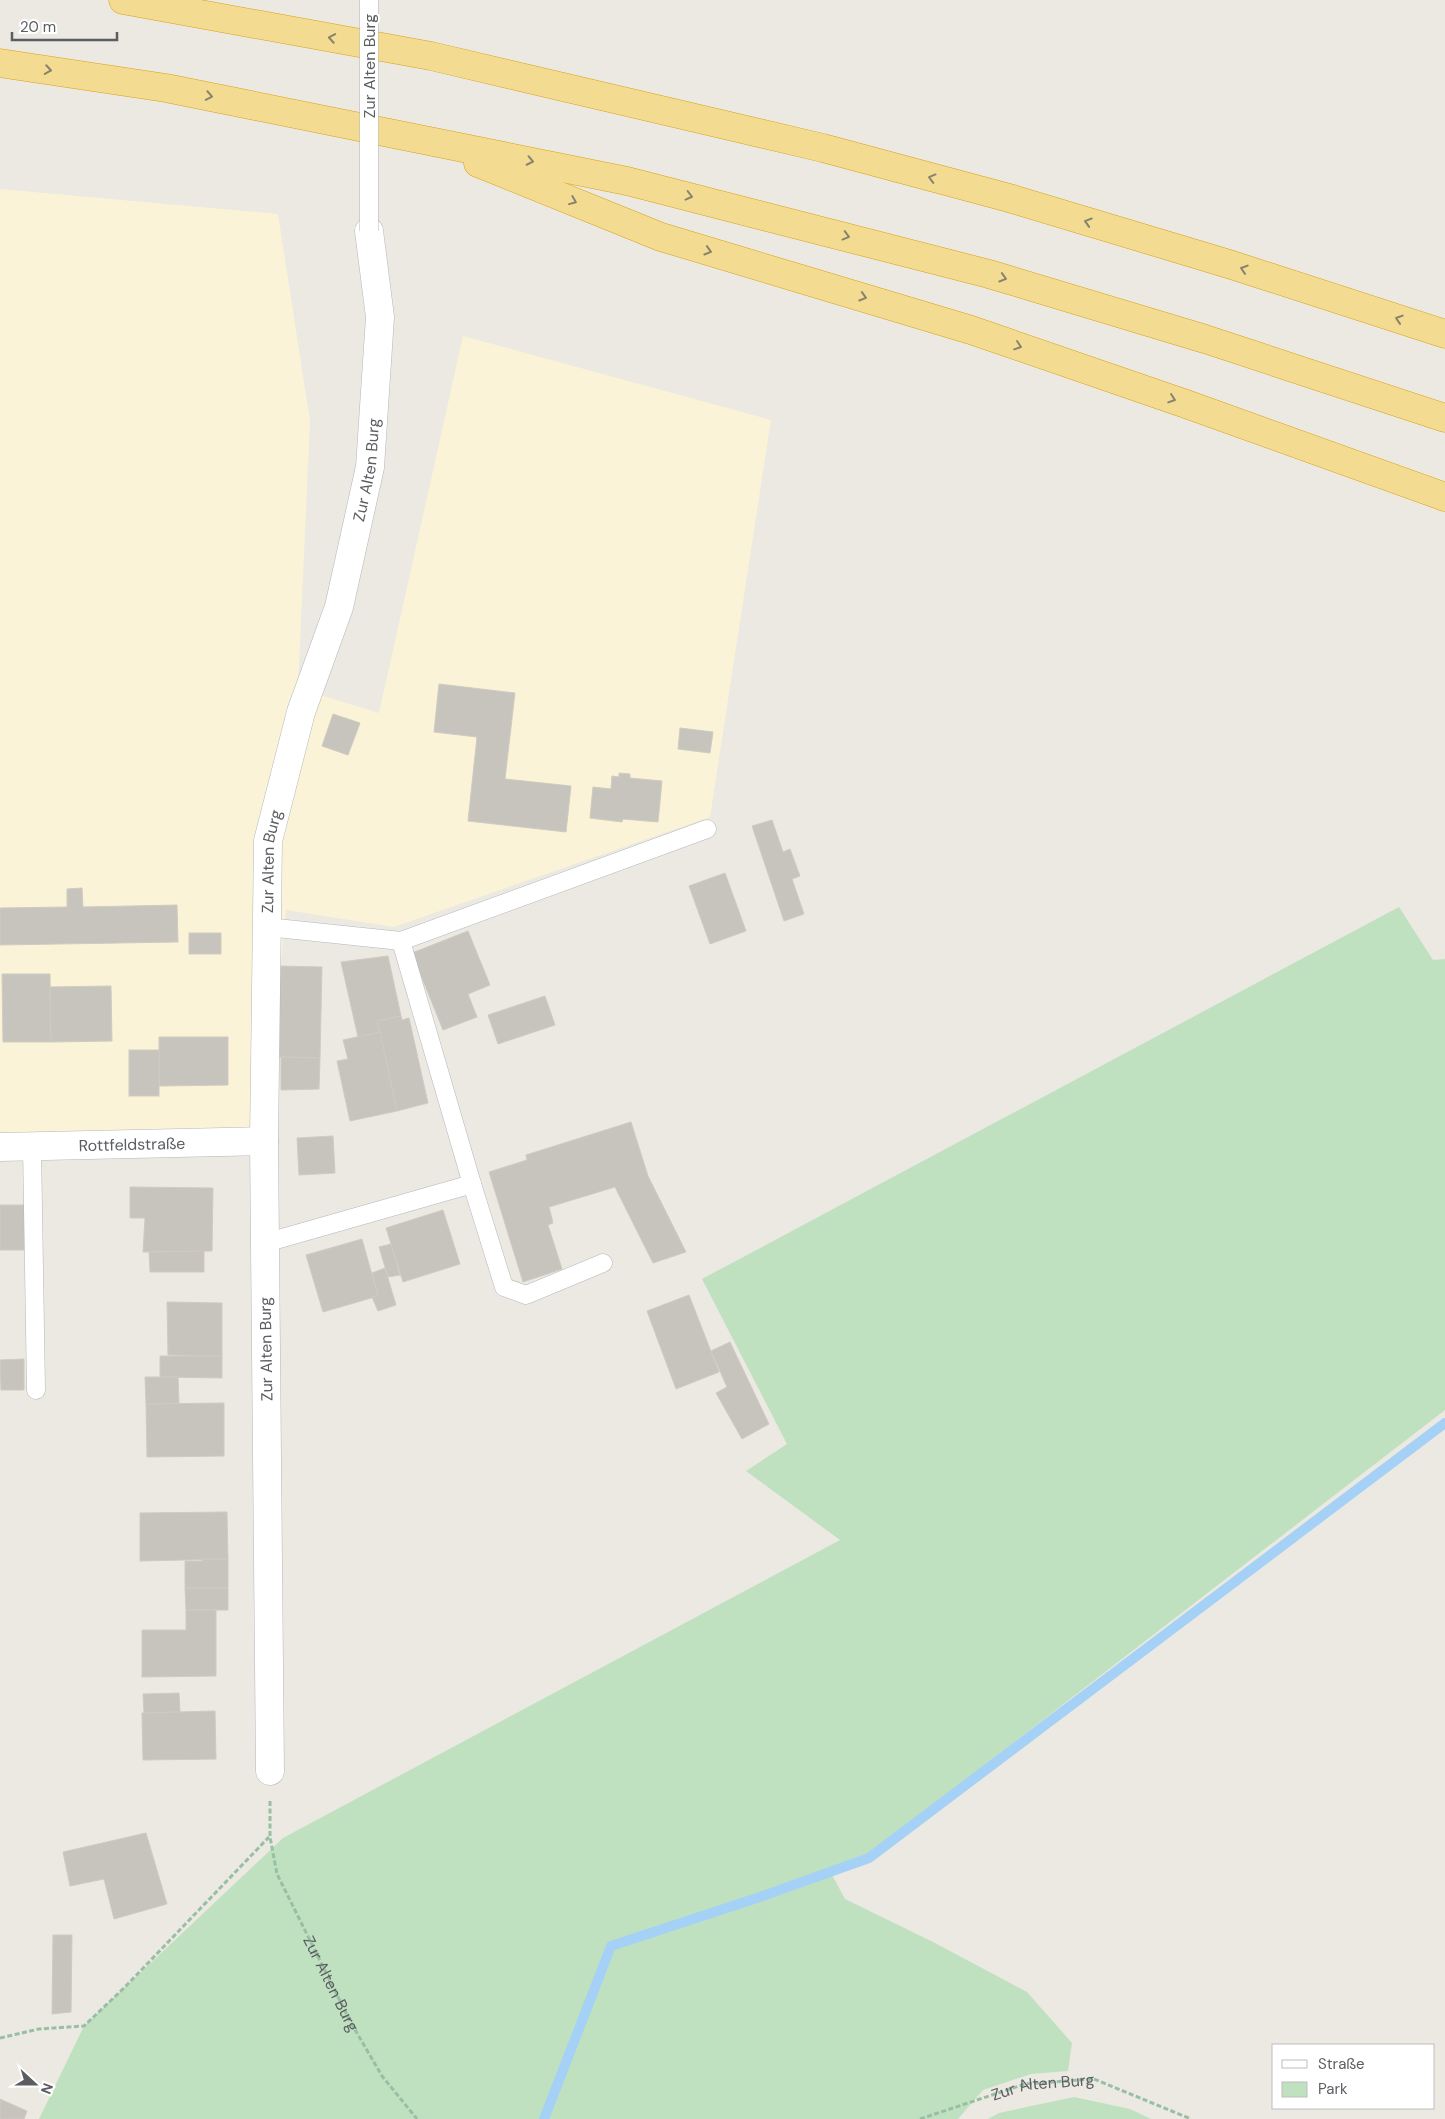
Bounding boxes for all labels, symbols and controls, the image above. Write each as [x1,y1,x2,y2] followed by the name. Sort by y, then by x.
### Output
[12,10,118,42] scale bar
[359,14,380,118] street label: Zur Alten Burg
[20,17,56,37] text: 20 m
[327,33,336,43] one-way arrow
[45,64,53,75] one-way arrow
[204,91,213,101] one-way arrow
[526,155,535,165] one-way arrow
[929,173,937,183] one-way arrow
[684,190,693,201] one-way arrow
[568,195,576,205] one-way arrow
[1085,218,1093,228] one-way arrow
[842,230,851,241] one-way arrow
[703,245,711,255] one-way arrow
[1240,264,1249,274] one-way arrow
[998,273,1007,283] one-way arrow
[859,292,867,302] one-way arrow
[1395,314,1403,324] one-way arrow
[1014,340,1022,350] one-way arrow
[1167,393,1176,403] one-way arrow
[348,417,384,523] street label: Zur Alten Burg
[257,807,286,913] street label: Zur Alten Burg
[78,1132,186,1156] street label: Rottfeldstraße
[255,1297,277,1401] street label: Zur Alten Burg
[299,1932,364,2035] street label: Zur Alten Burg
[1272,2044,1435,2109] legend
[1318,2054,1365,2074] text: Straße
[10,2059,60,2109] north arrow
[989,2069,1095,2105] street label: Zur Alten Burg
[1318,2079,1348,2099] text: Park
[37,2081,57,2097] text: N

